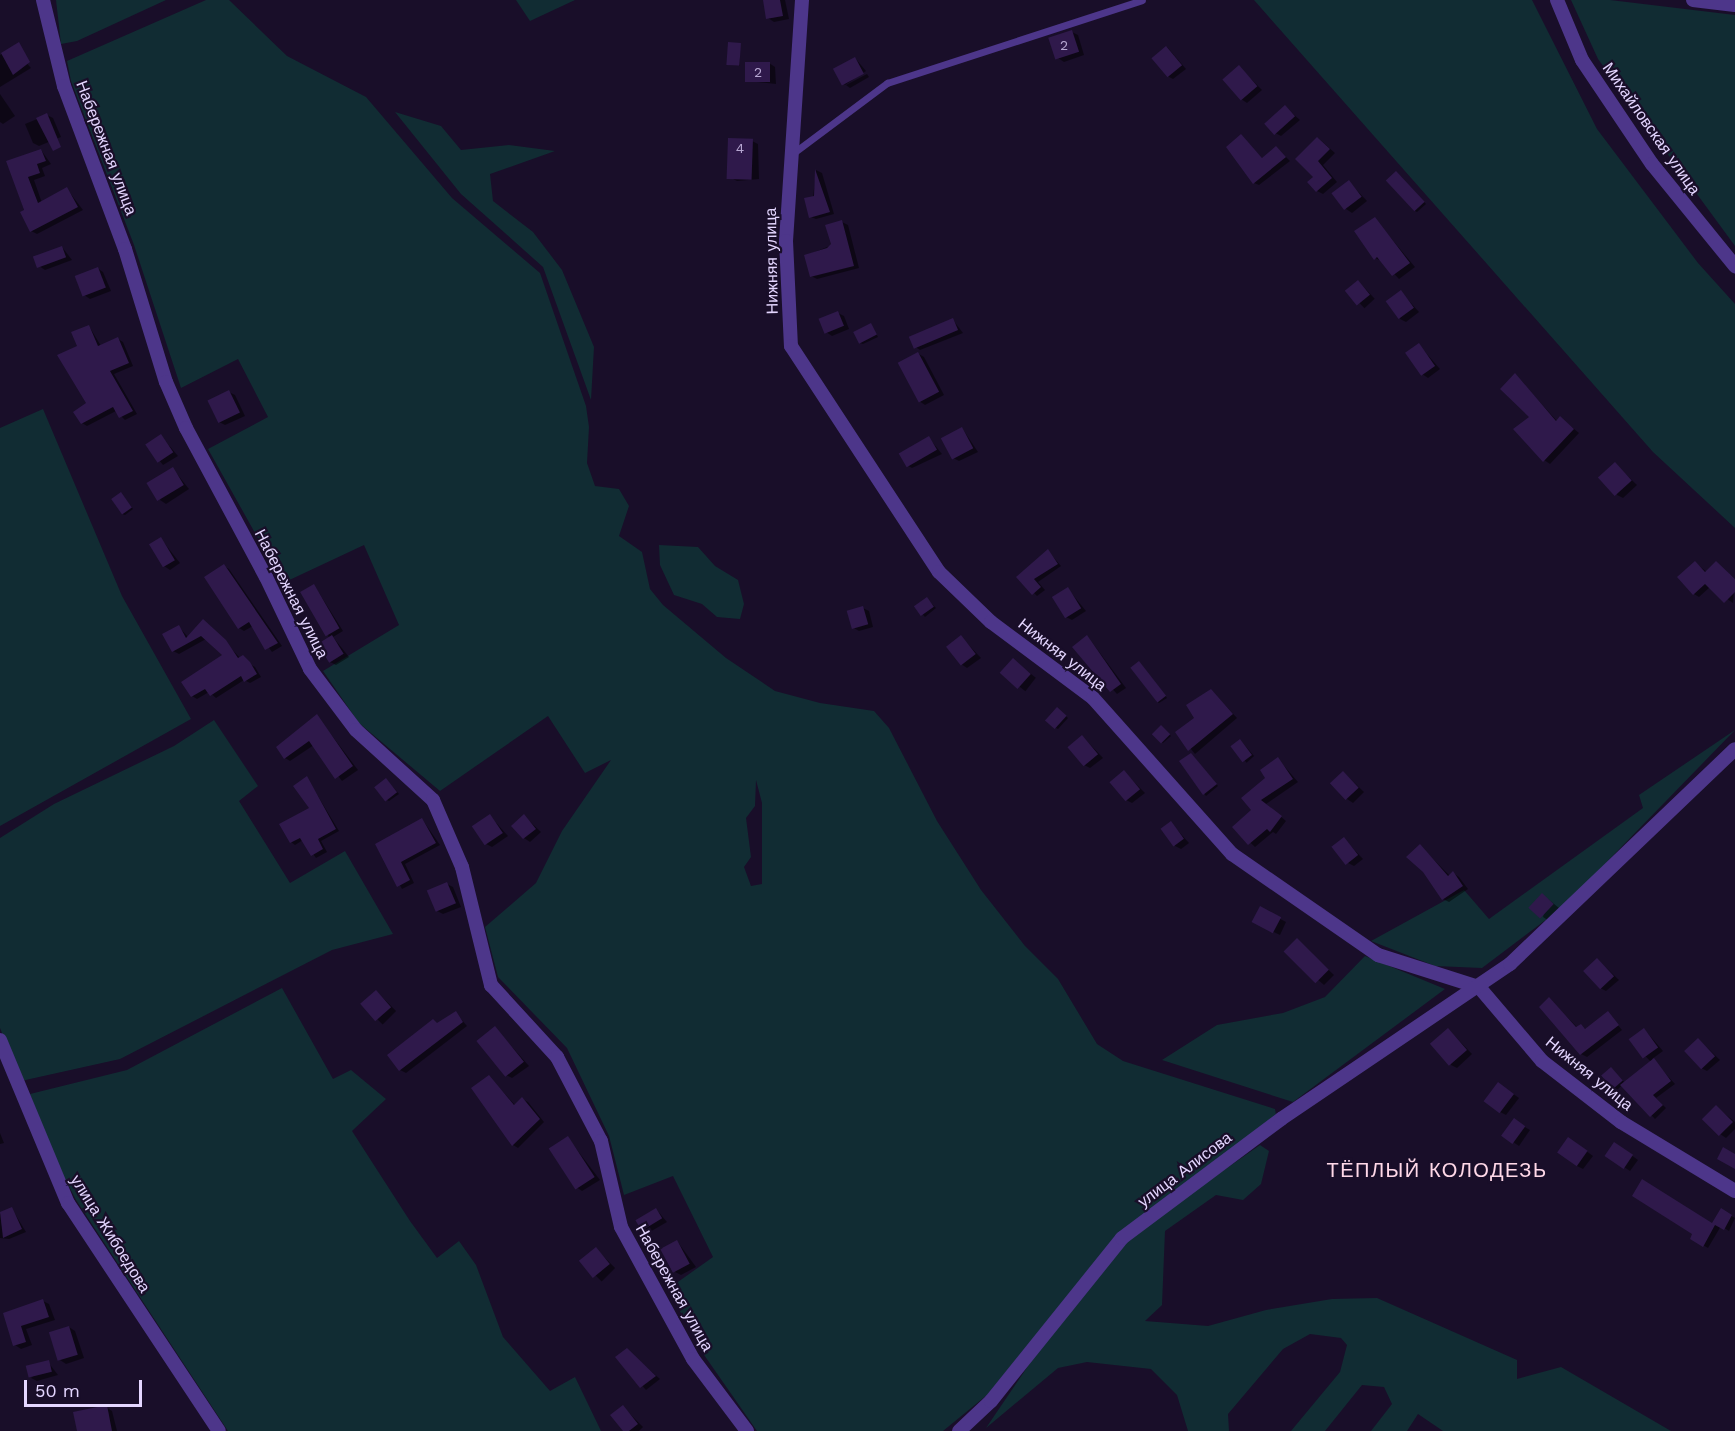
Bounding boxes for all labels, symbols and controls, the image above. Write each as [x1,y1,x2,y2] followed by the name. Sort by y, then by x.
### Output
[1060,37,1068,53] house number: 2
[1598,59,1704,199] street label: Михайловская улица
[754,64,762,80] house number: 2
[72,78,140,218] street label: Набережная улица
[736,140,744,156] house number: 4
[761,207,783,315] street label: Нижняя улица
[250,526,332,662] street label: Набережная улица
[1014,615,1110,695] street label: Нижняя улица
[1541,1033,1637,1115] street label: Нижняя улица
[1134,1128,1236,1212] street label: улица Алисова
[1326,1158,1548,1182] district label: ТЁПЛЫЙ КОЛОДЕЗЬ
[66,1172,154,1296] street label: улица Жибоедова
[631,1221,717,1355] street label: Набережная улица
[27,1368,146,1406] scale bar
[35,1380,80,1401] text: 50 m

